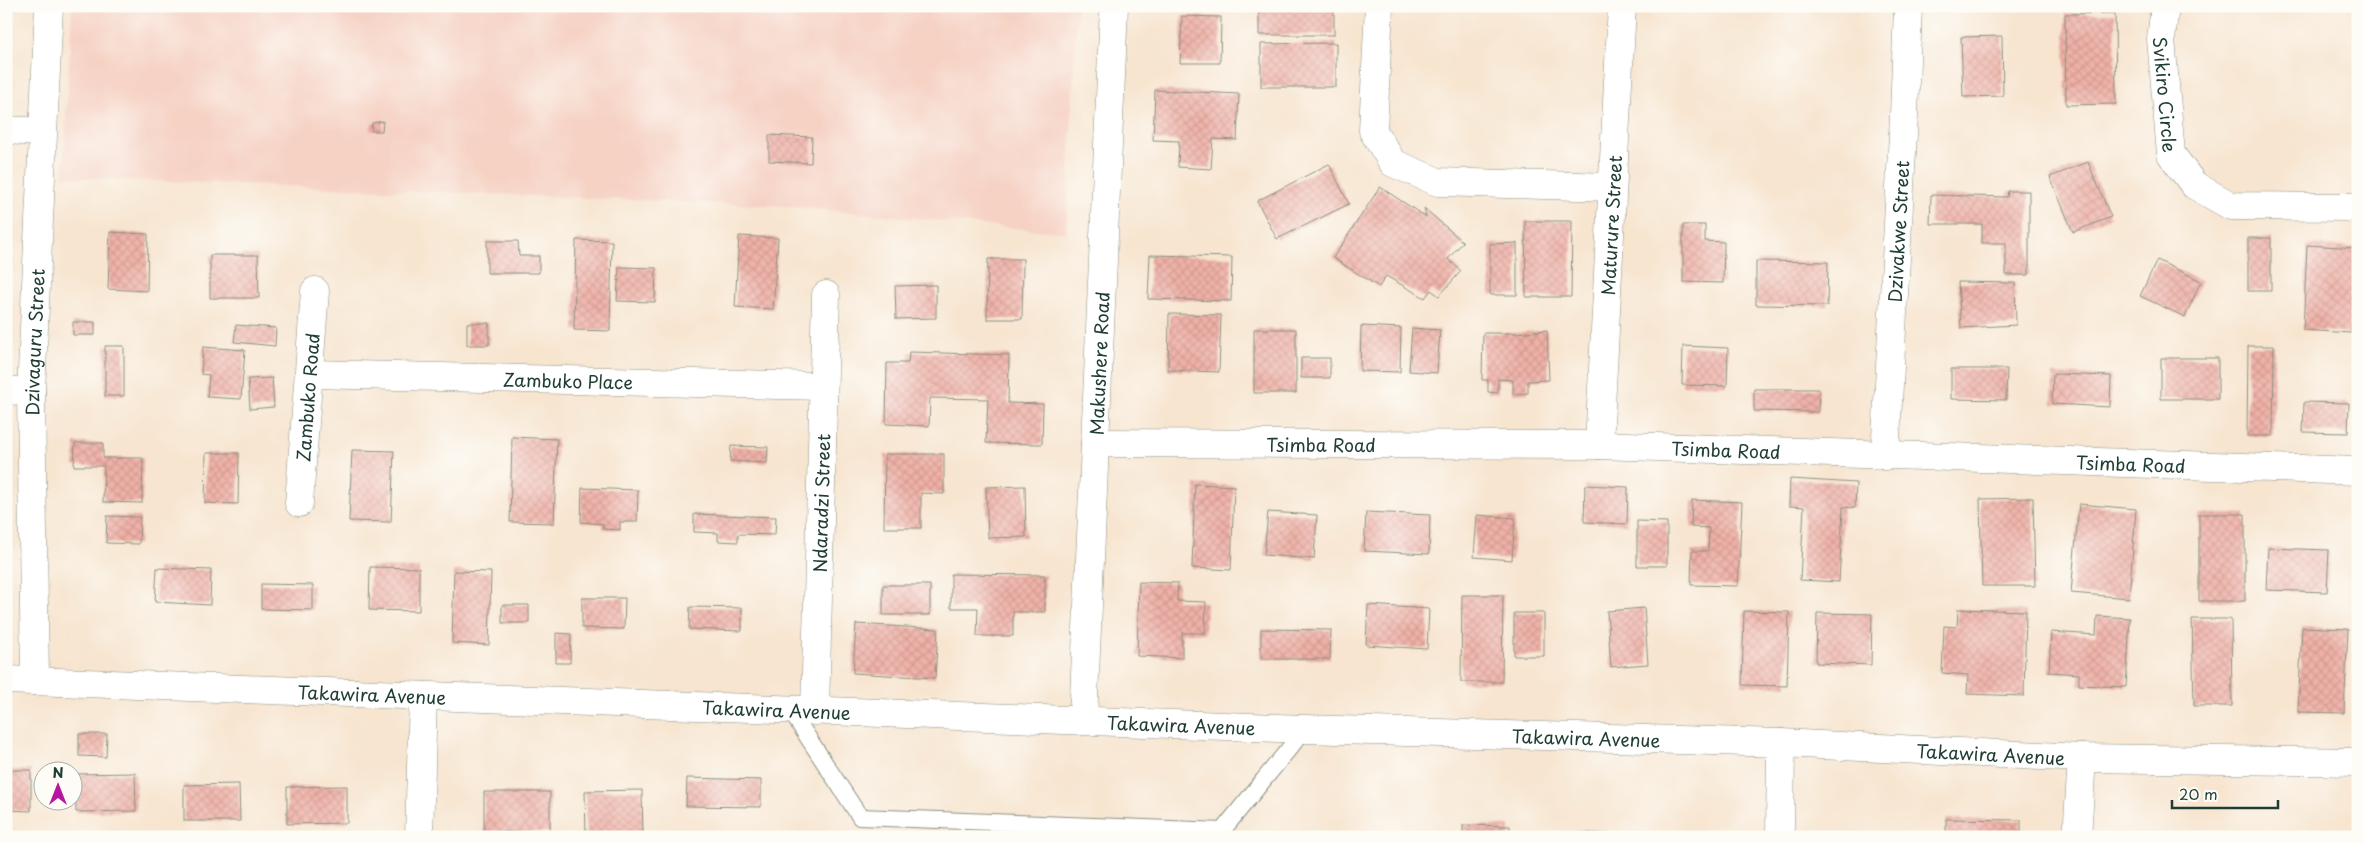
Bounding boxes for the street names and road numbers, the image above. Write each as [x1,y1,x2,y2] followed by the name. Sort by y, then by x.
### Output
[2147,36,2184,153] street label: Svikiro Circle
[1593,155,1628,296] street label: Maturure Street
[1880,160,1915,303] street label: Dzivakwe Street
[17,268,50,416] street label: Dzivaguru Street
[1082,291,1115,436] street label: Makushere Road
[289,332,325,463] street label: Zambuko Road
[503,365,633,395] street label: Zambuko Place
[1266,430,1376,458] street label: Tsimba Road
[805,433,836,573] street label: Ndaradzi Street
[1671,434,1781,465] street label: Tsimba Road
[2075,448,2186,479] street label: Tsimba Road
[297,678,447,710] street label: Takawira Avenue
[702,693,851,725] street label: Takawira Avenue
[1106,708,1256,741] street label: Takawira Avenue
[1511,722,1661,753] street label: Takawira Avenue
[1916,736,2066,771] street label: Takawira Avenue

